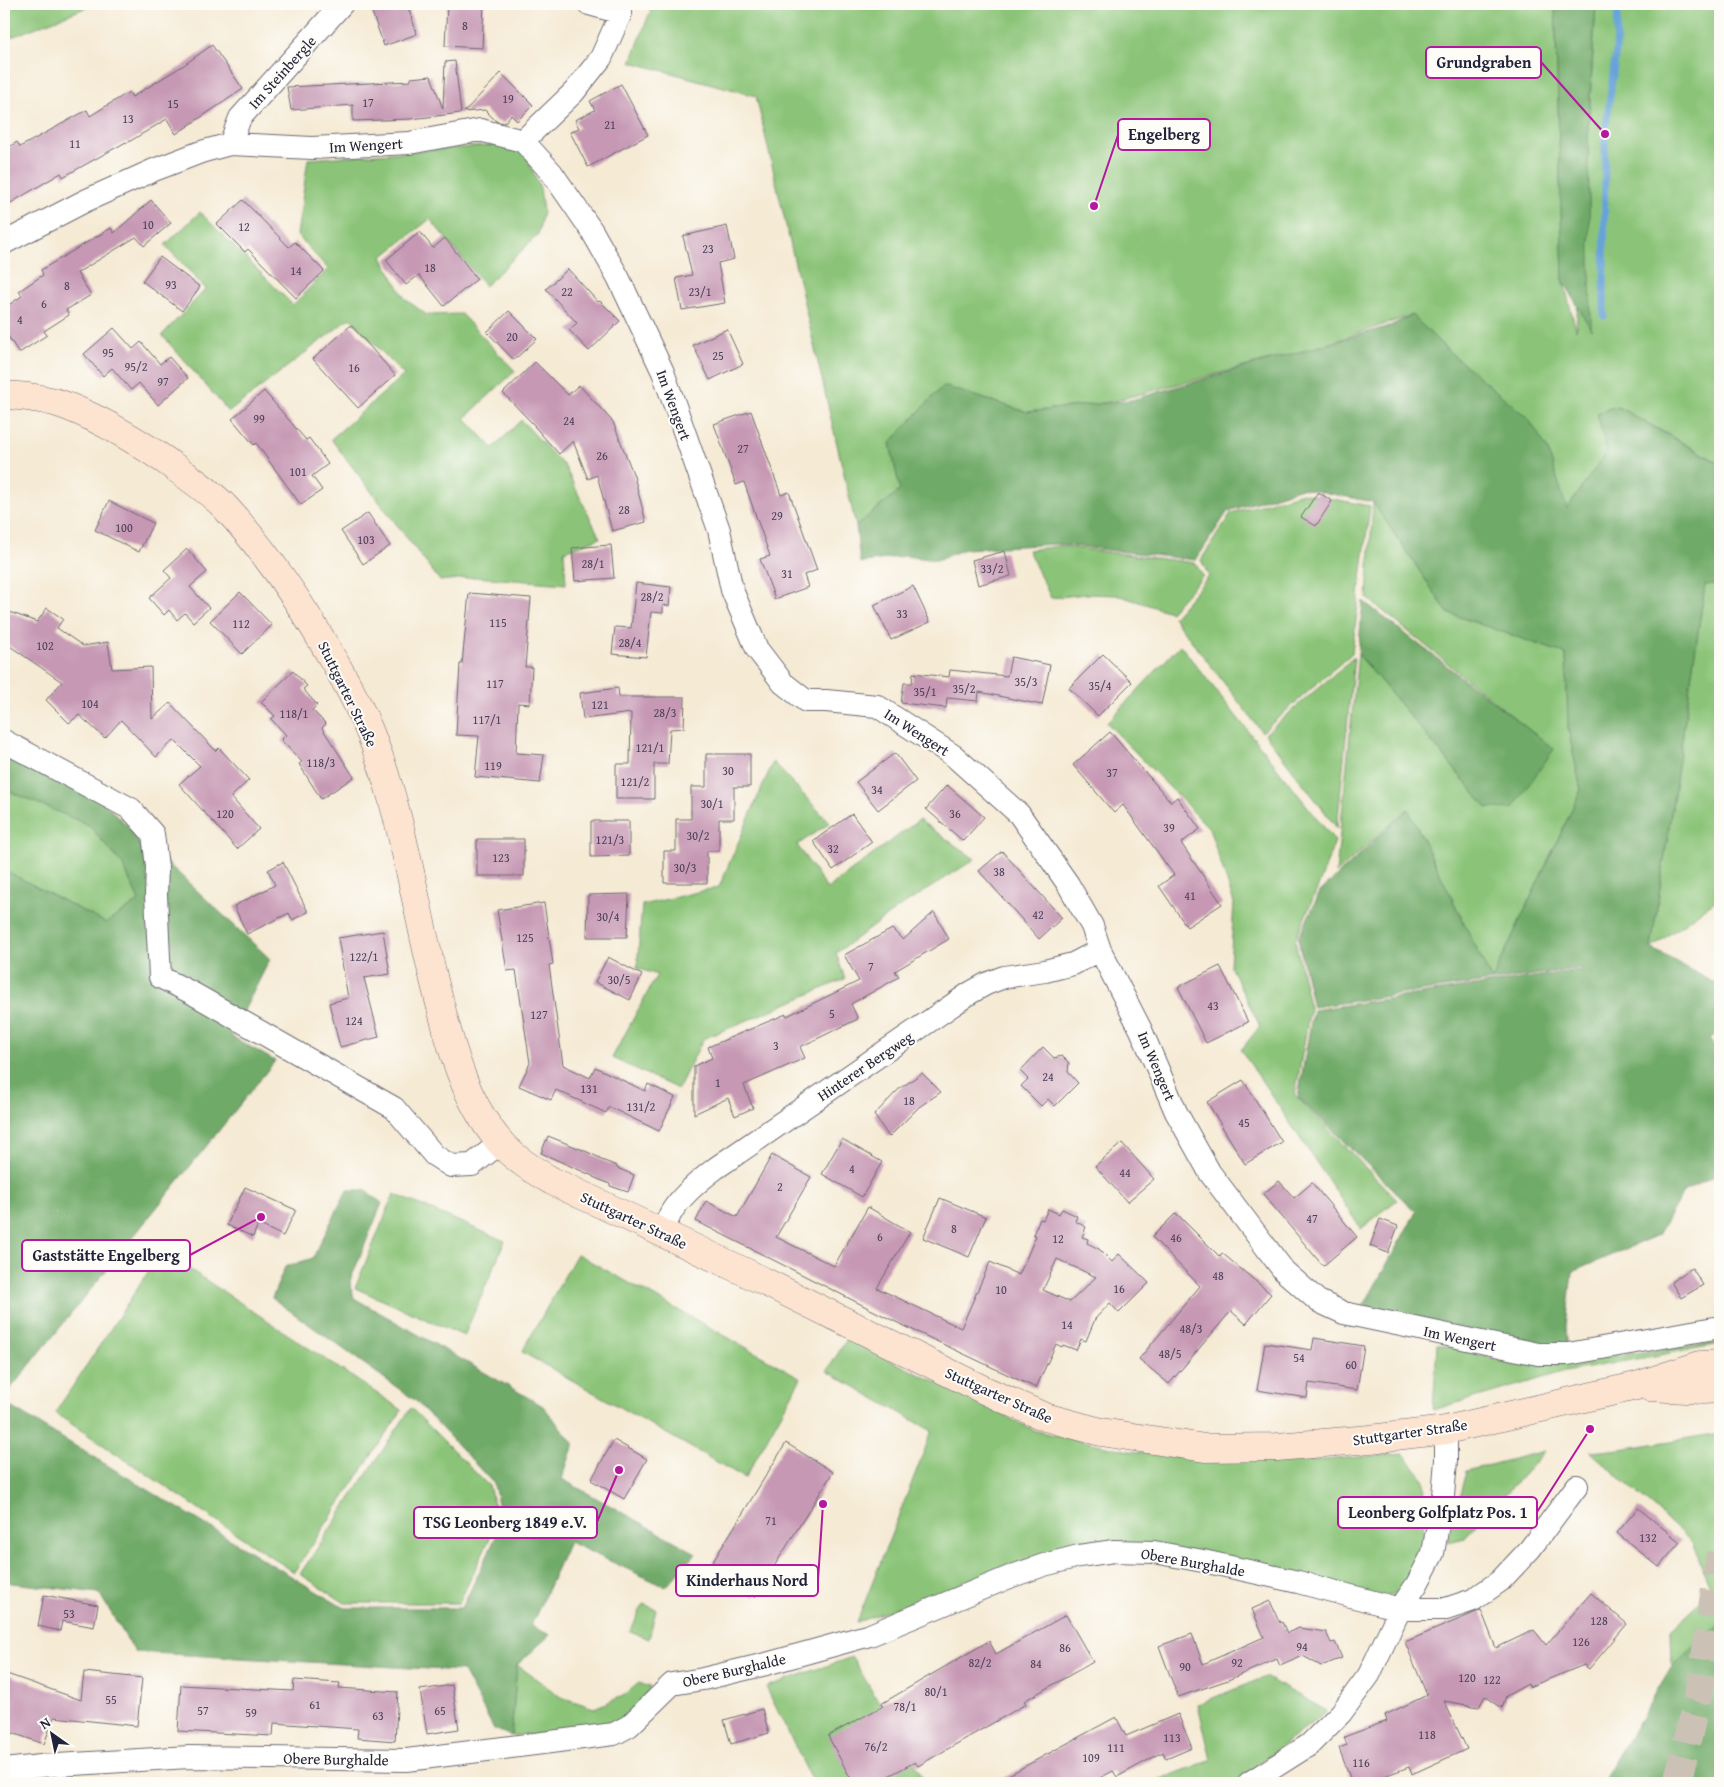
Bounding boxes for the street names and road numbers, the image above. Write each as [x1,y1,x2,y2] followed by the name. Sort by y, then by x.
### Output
[243,31,321,113] street label: Im Steinbergle
[329,133,404,157] street label: Im Wengert
[652,367,697,444] street label: Im Wengert
[313,638,383,750] street label: Stuttgarter Straße
[880,703,954,761] street label: Im Wengert
[813,1026,918,1106] street label: Hinterer Bergweg
[1133,1028,1181,1105] street label: Im Wengert
[577,1186,691,1254] street label: Stuttgarter Straße
[1422,1320,1499,1356] street label: Im Wengert
[942,1362,1056,1428] street label: Stuttgarter Straße
[1351,1414,1469,1450] street label: Stuttgarter Straße
[1139,1543,1247,1581] street label: Obere Burghalde
[680,1648,788,1692] street label: Obere Burghalde
[283,1748,389,1770] street label: Obere Burghalde

